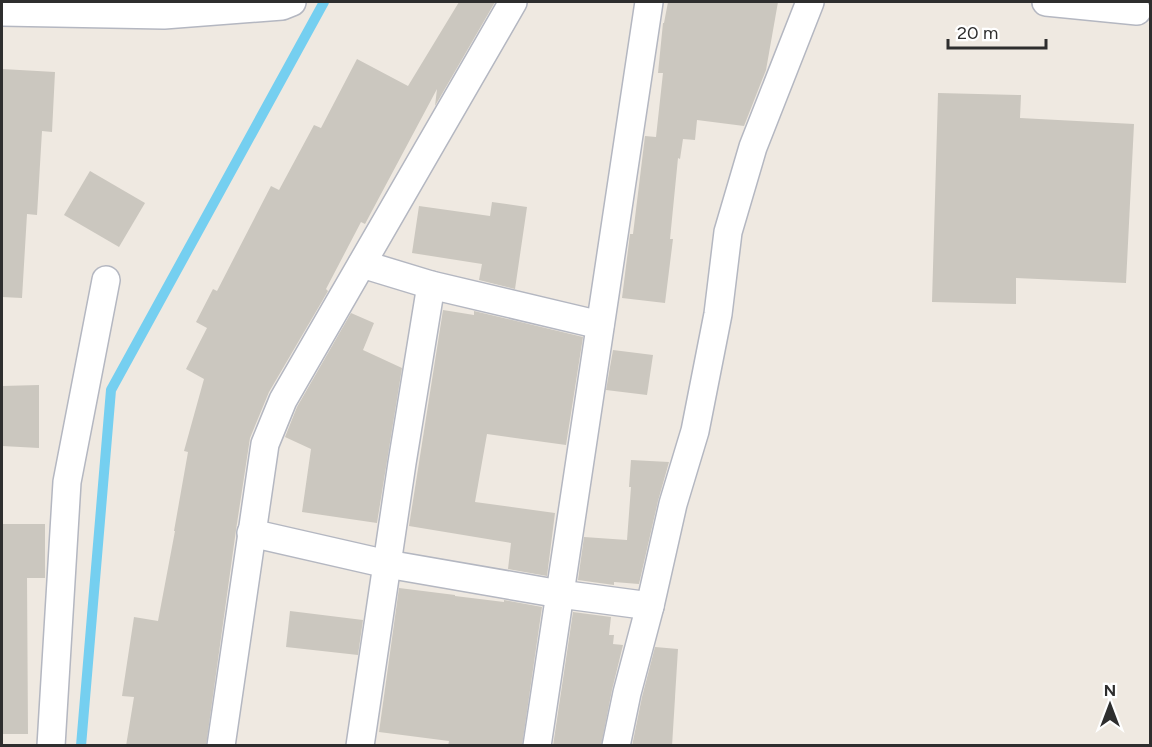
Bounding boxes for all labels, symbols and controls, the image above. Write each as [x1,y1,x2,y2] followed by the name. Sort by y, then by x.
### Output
[948,12,1046,50] scale bar
[957,22,998,44] text: 20 m
[1080,675,1140,735] north arrow
[1104,681,1116,700] text: N

